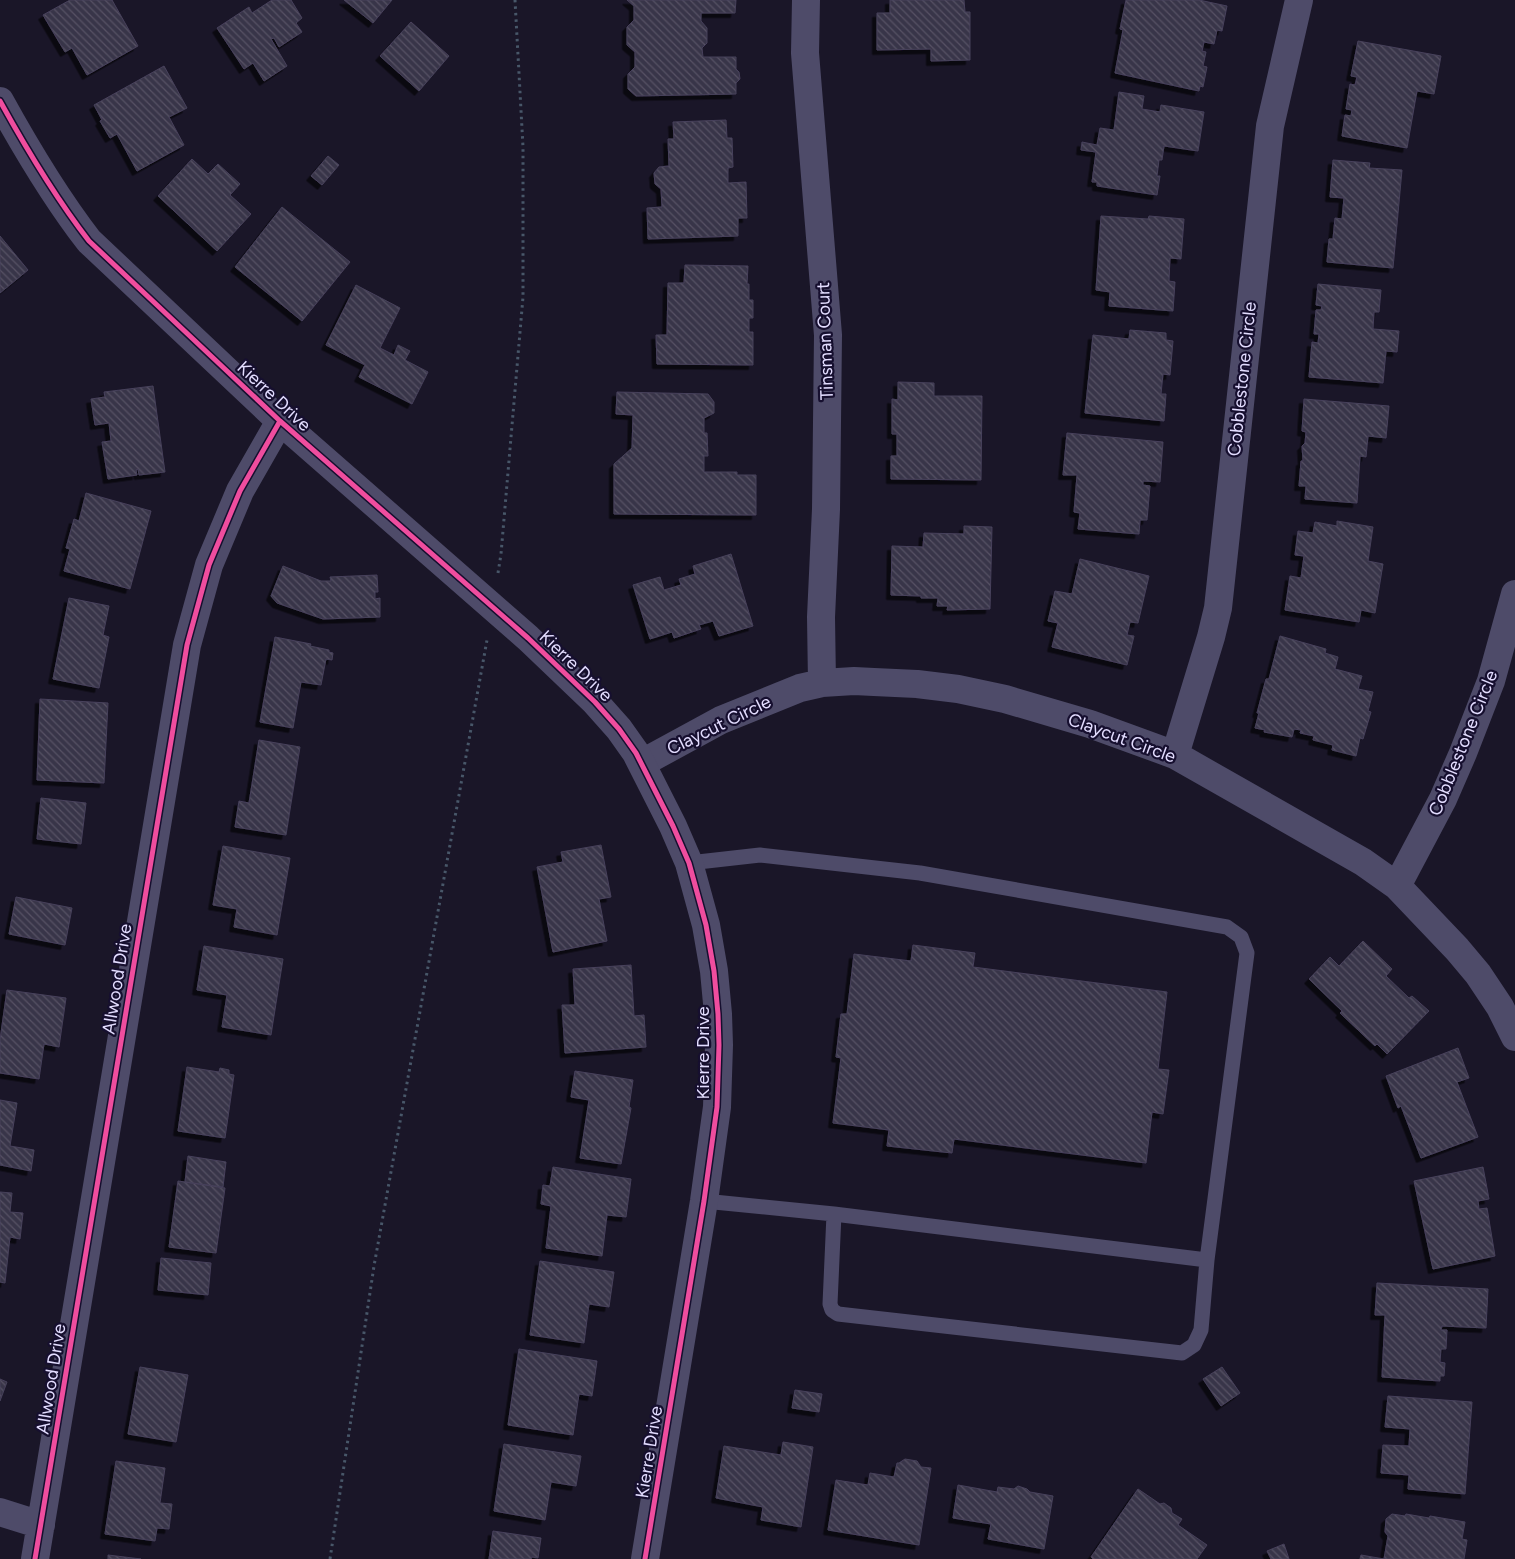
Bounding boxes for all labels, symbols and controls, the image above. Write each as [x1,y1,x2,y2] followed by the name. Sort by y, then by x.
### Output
[812,282,838,400] street label: Tinsman Court
[1223,301,1261,457] street label: Cobblestone Circle
[232,356,316,436] street label: Kierre Drive
[535,626,617,706] street label: Kierre Drive
[1424,667,1502,819] street label: Cobblestone Circle
[663,690,775,760] street label: Claycut Circle
[1065,708,1179,768] street label: Claycut Circle
[97,922,137,1036] street label: Allwood Drive
[692,1006,714,1100] street label: Kierre Drive
[31,1322,71,1436] street label: Allwood Drive
[631,1404,667,1500] street label: Kierre Drive

